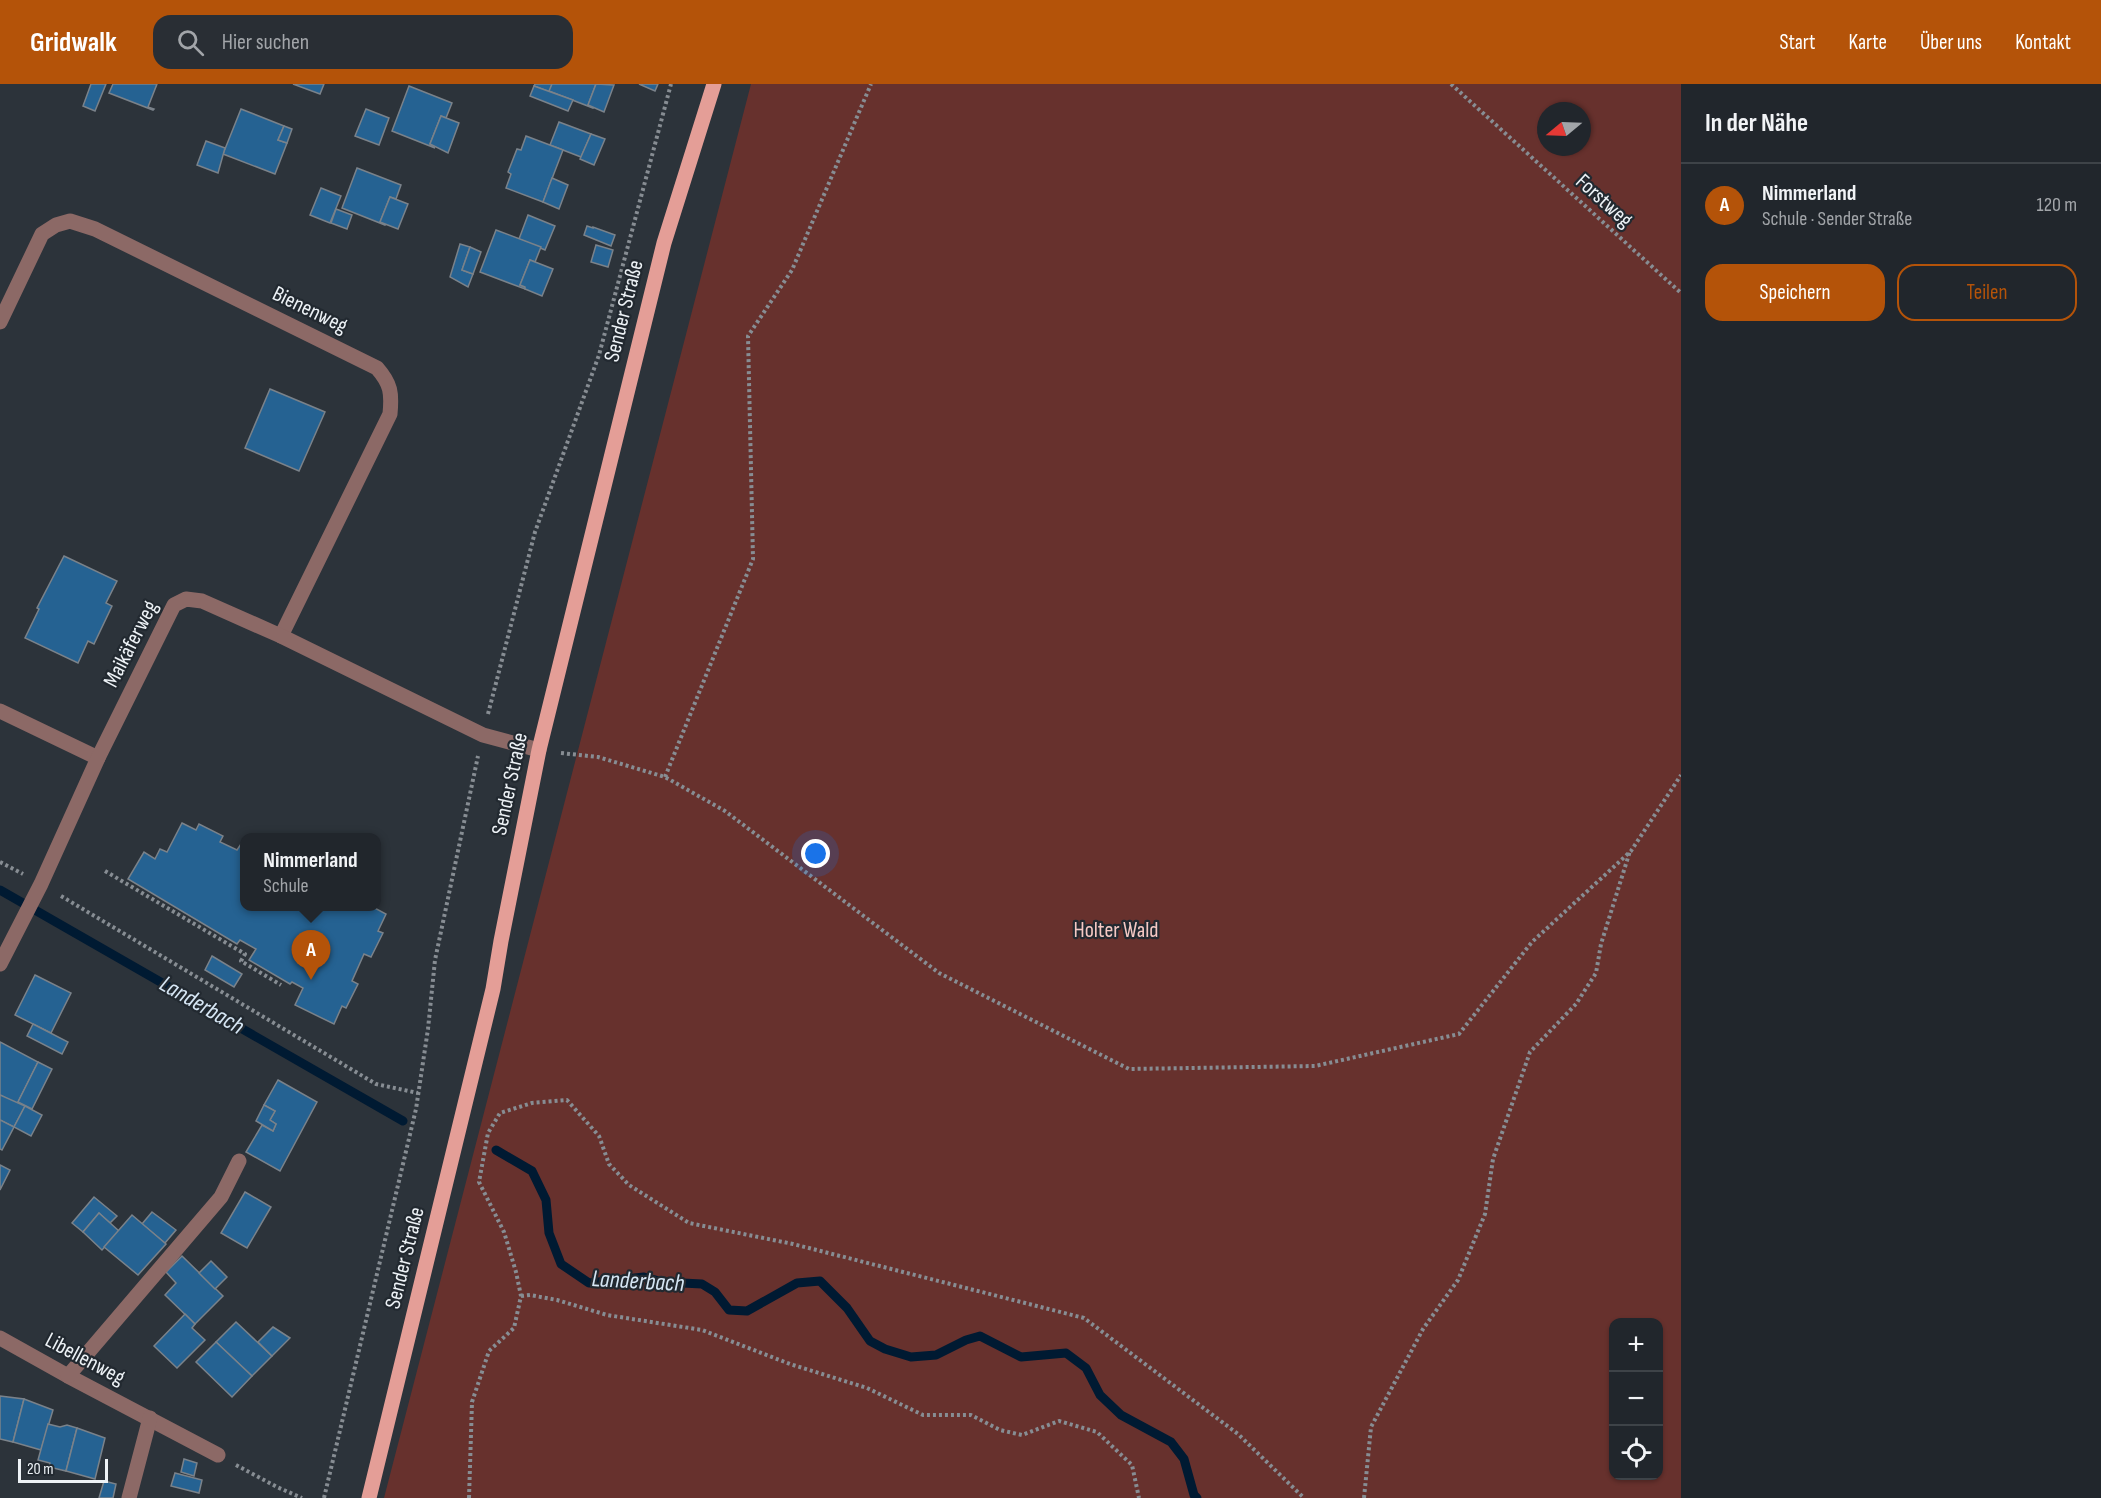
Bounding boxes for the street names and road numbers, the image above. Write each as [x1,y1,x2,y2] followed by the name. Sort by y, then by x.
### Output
[1570,168,1638,234] street label: Forstweg
[598,257,650,365] street label: Sender Straße
[268,280,352,340] street label: Bienenweg
[98,596,164,692] street label: Maikäferweg
[486,730,534,838] street label: Sender Straße
[379,1204,431,1312] street label: Sender Straße
[40,1327,130,1391] street label: Libellenweg

